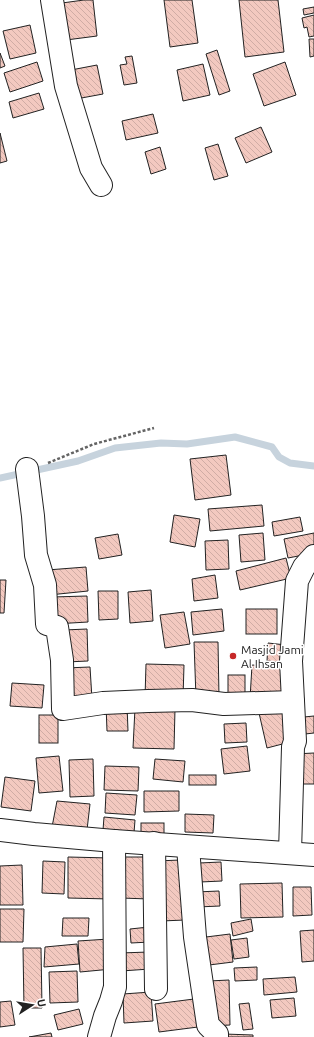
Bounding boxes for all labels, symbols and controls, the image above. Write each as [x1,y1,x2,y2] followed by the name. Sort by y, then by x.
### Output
[241,643,304,670] place label: Masjid Jami Al Ihsan
[228,651,238,661] marker: Masjid Jami Al Ihsan
[12,985,52,1025] north arrow
[35,998,48,1008] text: U

